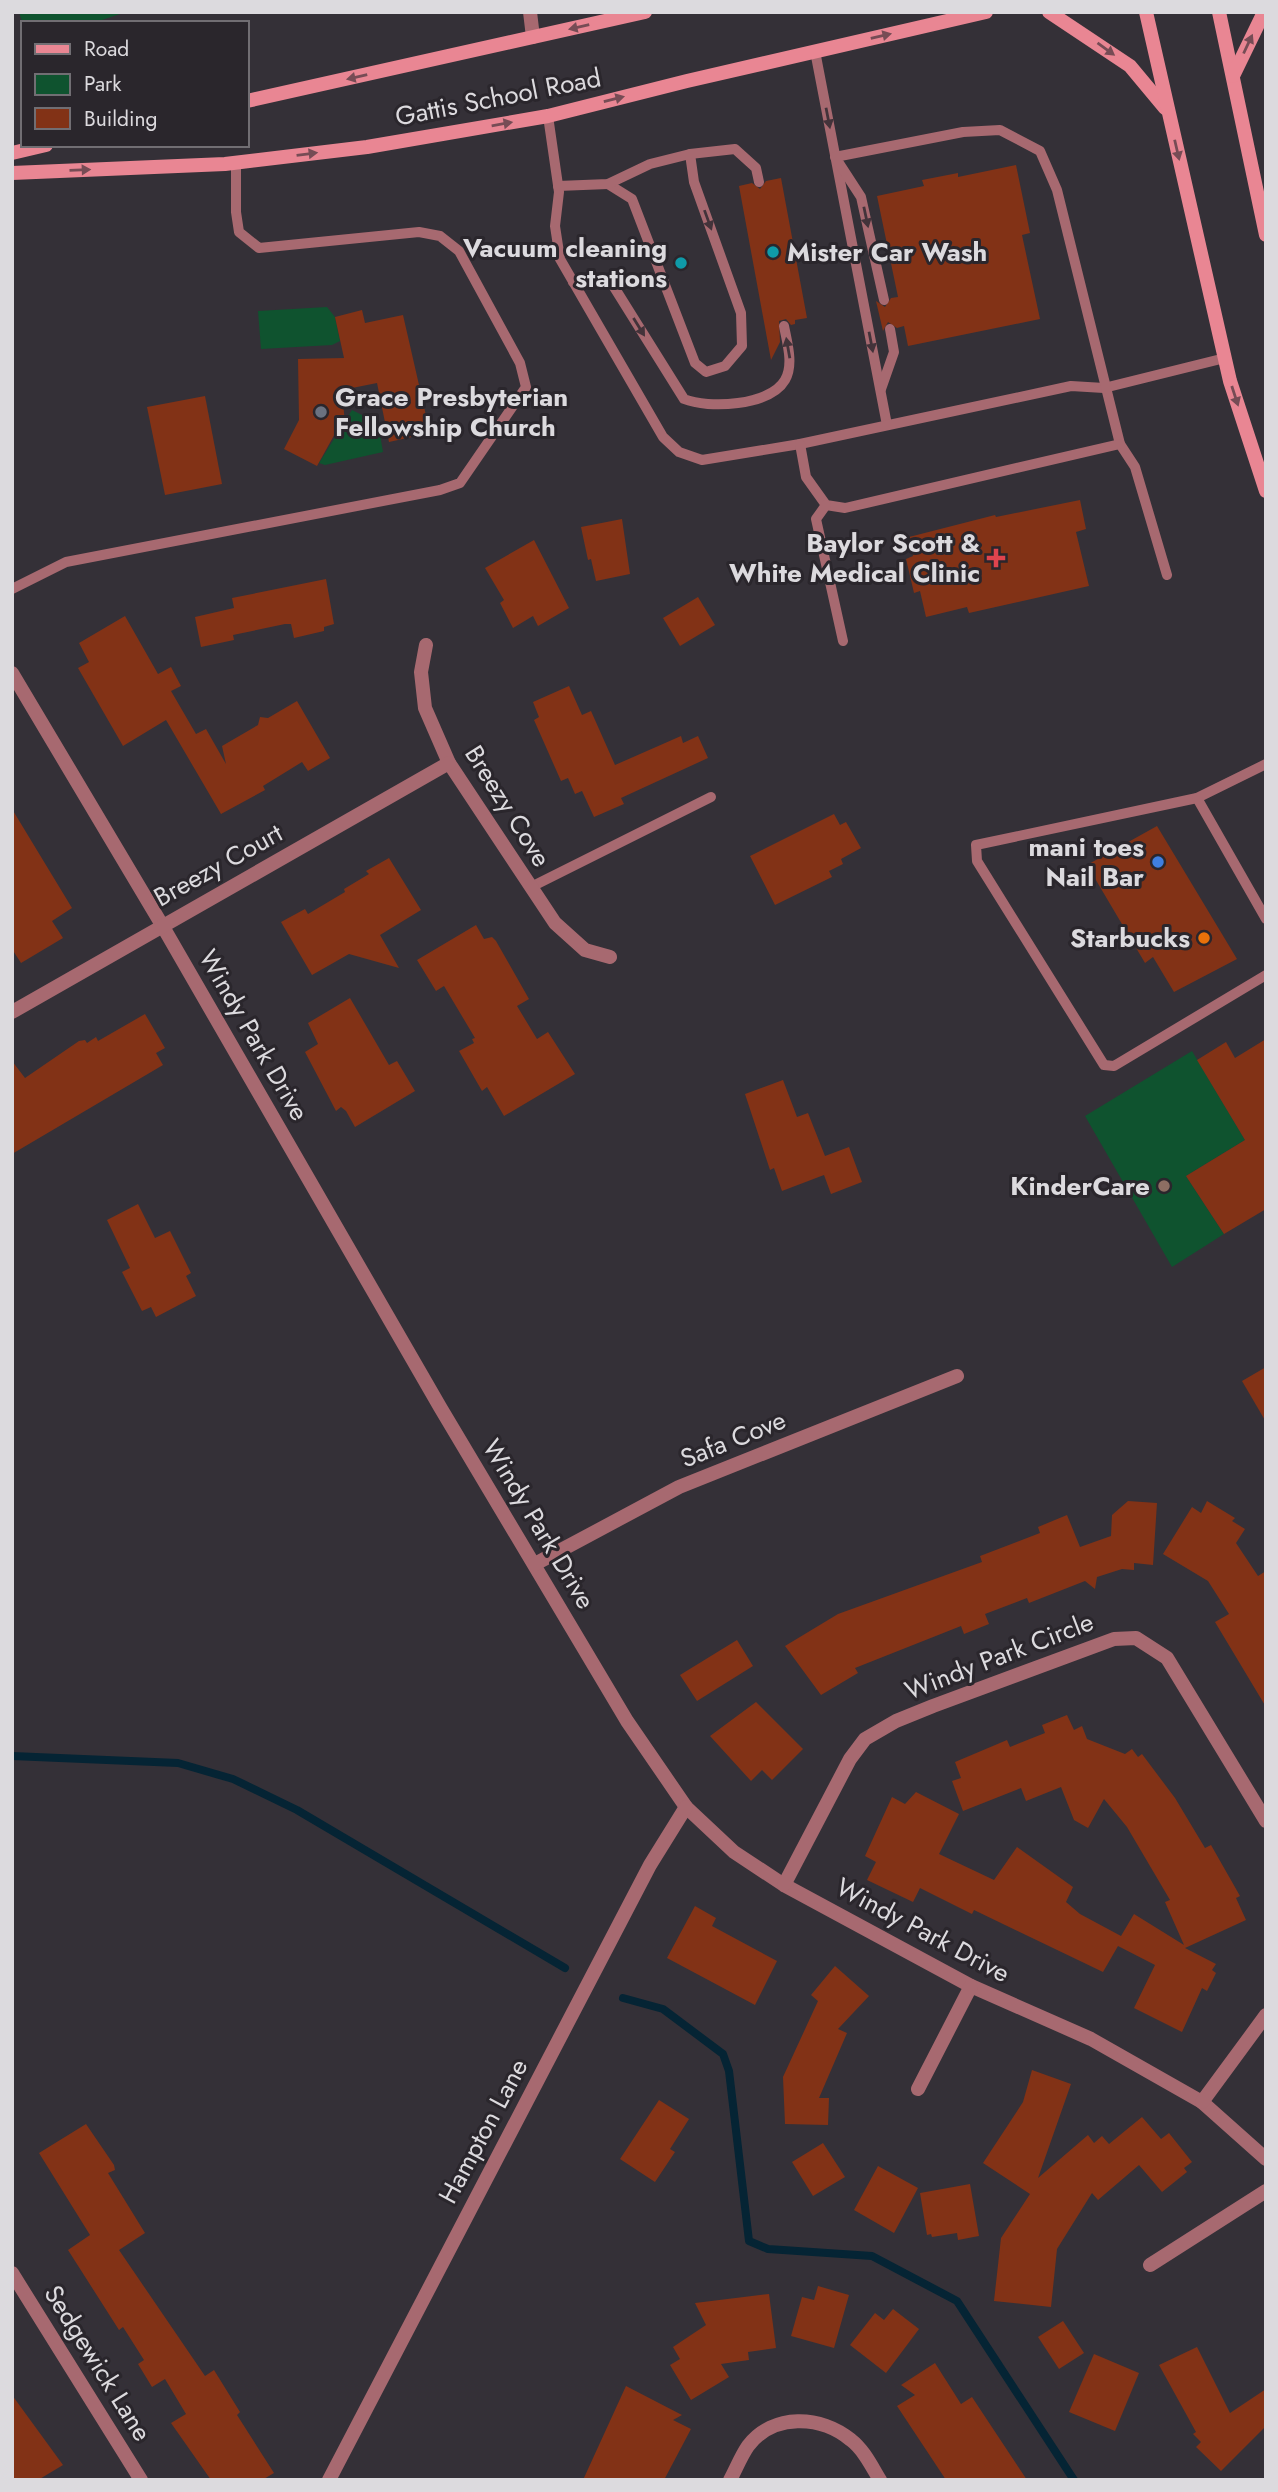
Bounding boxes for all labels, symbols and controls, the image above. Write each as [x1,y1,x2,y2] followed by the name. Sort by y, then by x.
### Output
[21,21,248,147] legend
[568,22,590,33] one-way arrow
[870,30,892,41] one-way arrow
[84,34,129,64] text: Road
[1242,34,1254,54] one-way arrow
[1097,42,1115,56] one-way arrow
[392,58,604,136] street label: Gattis School Road
[84,69,122,99] text: Park
[346,71,368,82] one-way arrow
[603,93,625,104] one-way arrow
[84,104,157,134] text: Building
[822,107,833,129] one-way arrow
[491,118,513,129] one-way arrow
[1172,139,1183,161] one-way arrow
[296,149,318,160] one-way arrow
[70,165,92,176] one-way arrow
[860,206,871,228] one-way arrow
[703,209,714,230] one-way arrow
[462,229,667,297] place label: Vacuum cleaning stations
[787,233,987,271] place label: Mister Car Wash
[765,244,781,260] marker: Mister Car Wash
[673,255,689,271] marker: Vacuum cleaning stations
[632,318,645,337] one-way arrow
[866,331,877,353] one-way arrow
[782,337,793,359] one-way arrow
[335,378,568,446] place label: Grace Presbyterian Fellowship Church
[1230,385,1241,406] one-way arrow
[313,404,329,420] marker: Grace Presbyterian Fellowship Church
[729,524,980,592] place label: Baylor Scott & White Medical Clinic
[986,548,1006,568] marker: Baylor Scott & White Medical Clinic
[456,738,560,874] street label: Breezy Cove
[147,814,290,916] street label: Breezy Court
[1028,828,1144,896] place label: mani toes Nail Bar
[1150,854,1166,870] marker: mani toes Nail Bar
[1070,919,1190,957] place label: Starbucks
[1196,930,1212,946] marker: Starbucks
[190,942,318,1128] street label: Windy Park Drive
[1010,1167,1150,1205] place label: KinderCare
[1156,1178,1172,1194] marker: KinderCare
[675,1401,791,1477] street label: Safa Cove
[473,1432,605,1616] street label: Windy Park Drive
[899,1603,1099,1709] street label: Windy Park Circle
[829,1868,1017,1992] street label: Windy Park Drive
[429,2052,537,2210] street label: Hampton Lane
[35,2278,161,2448] street label: Sedgewick Lane

